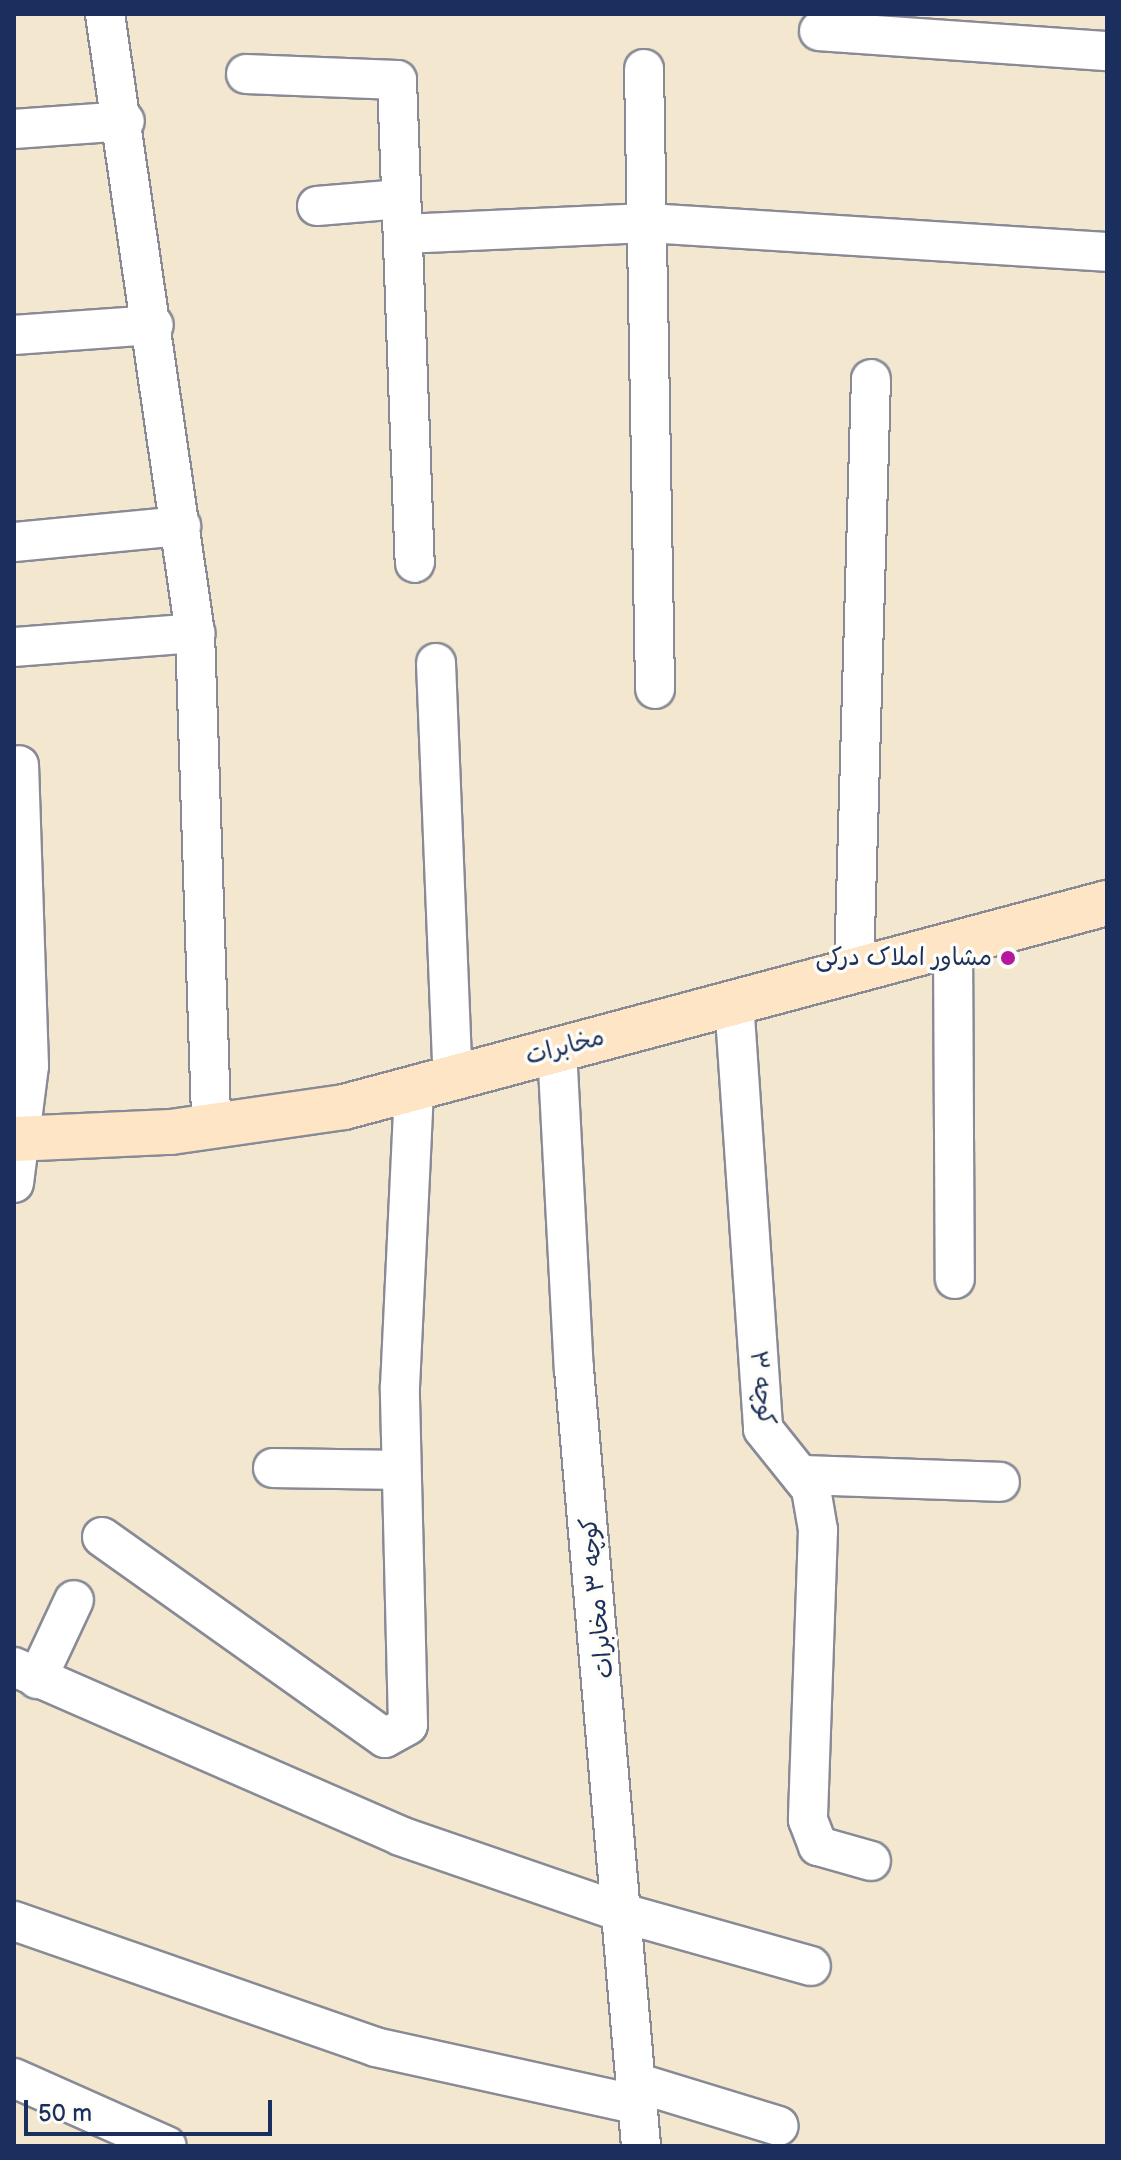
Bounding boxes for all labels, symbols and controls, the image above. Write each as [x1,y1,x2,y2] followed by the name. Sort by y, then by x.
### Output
[815,944,992,972] place label: مشاور املاک درکی
[999,949,1017,967] marker: مشاور املاک درکی
[522,1023,608,1071] street label: مخابرات
[743,1349,781,1427] street label: کوچه ۳
[574,1516,620,1680] street label: کوچه ۳ مخابرات
[28,2084,276,2134] scale bar
[38,2099,92,2128] text: 50 m

